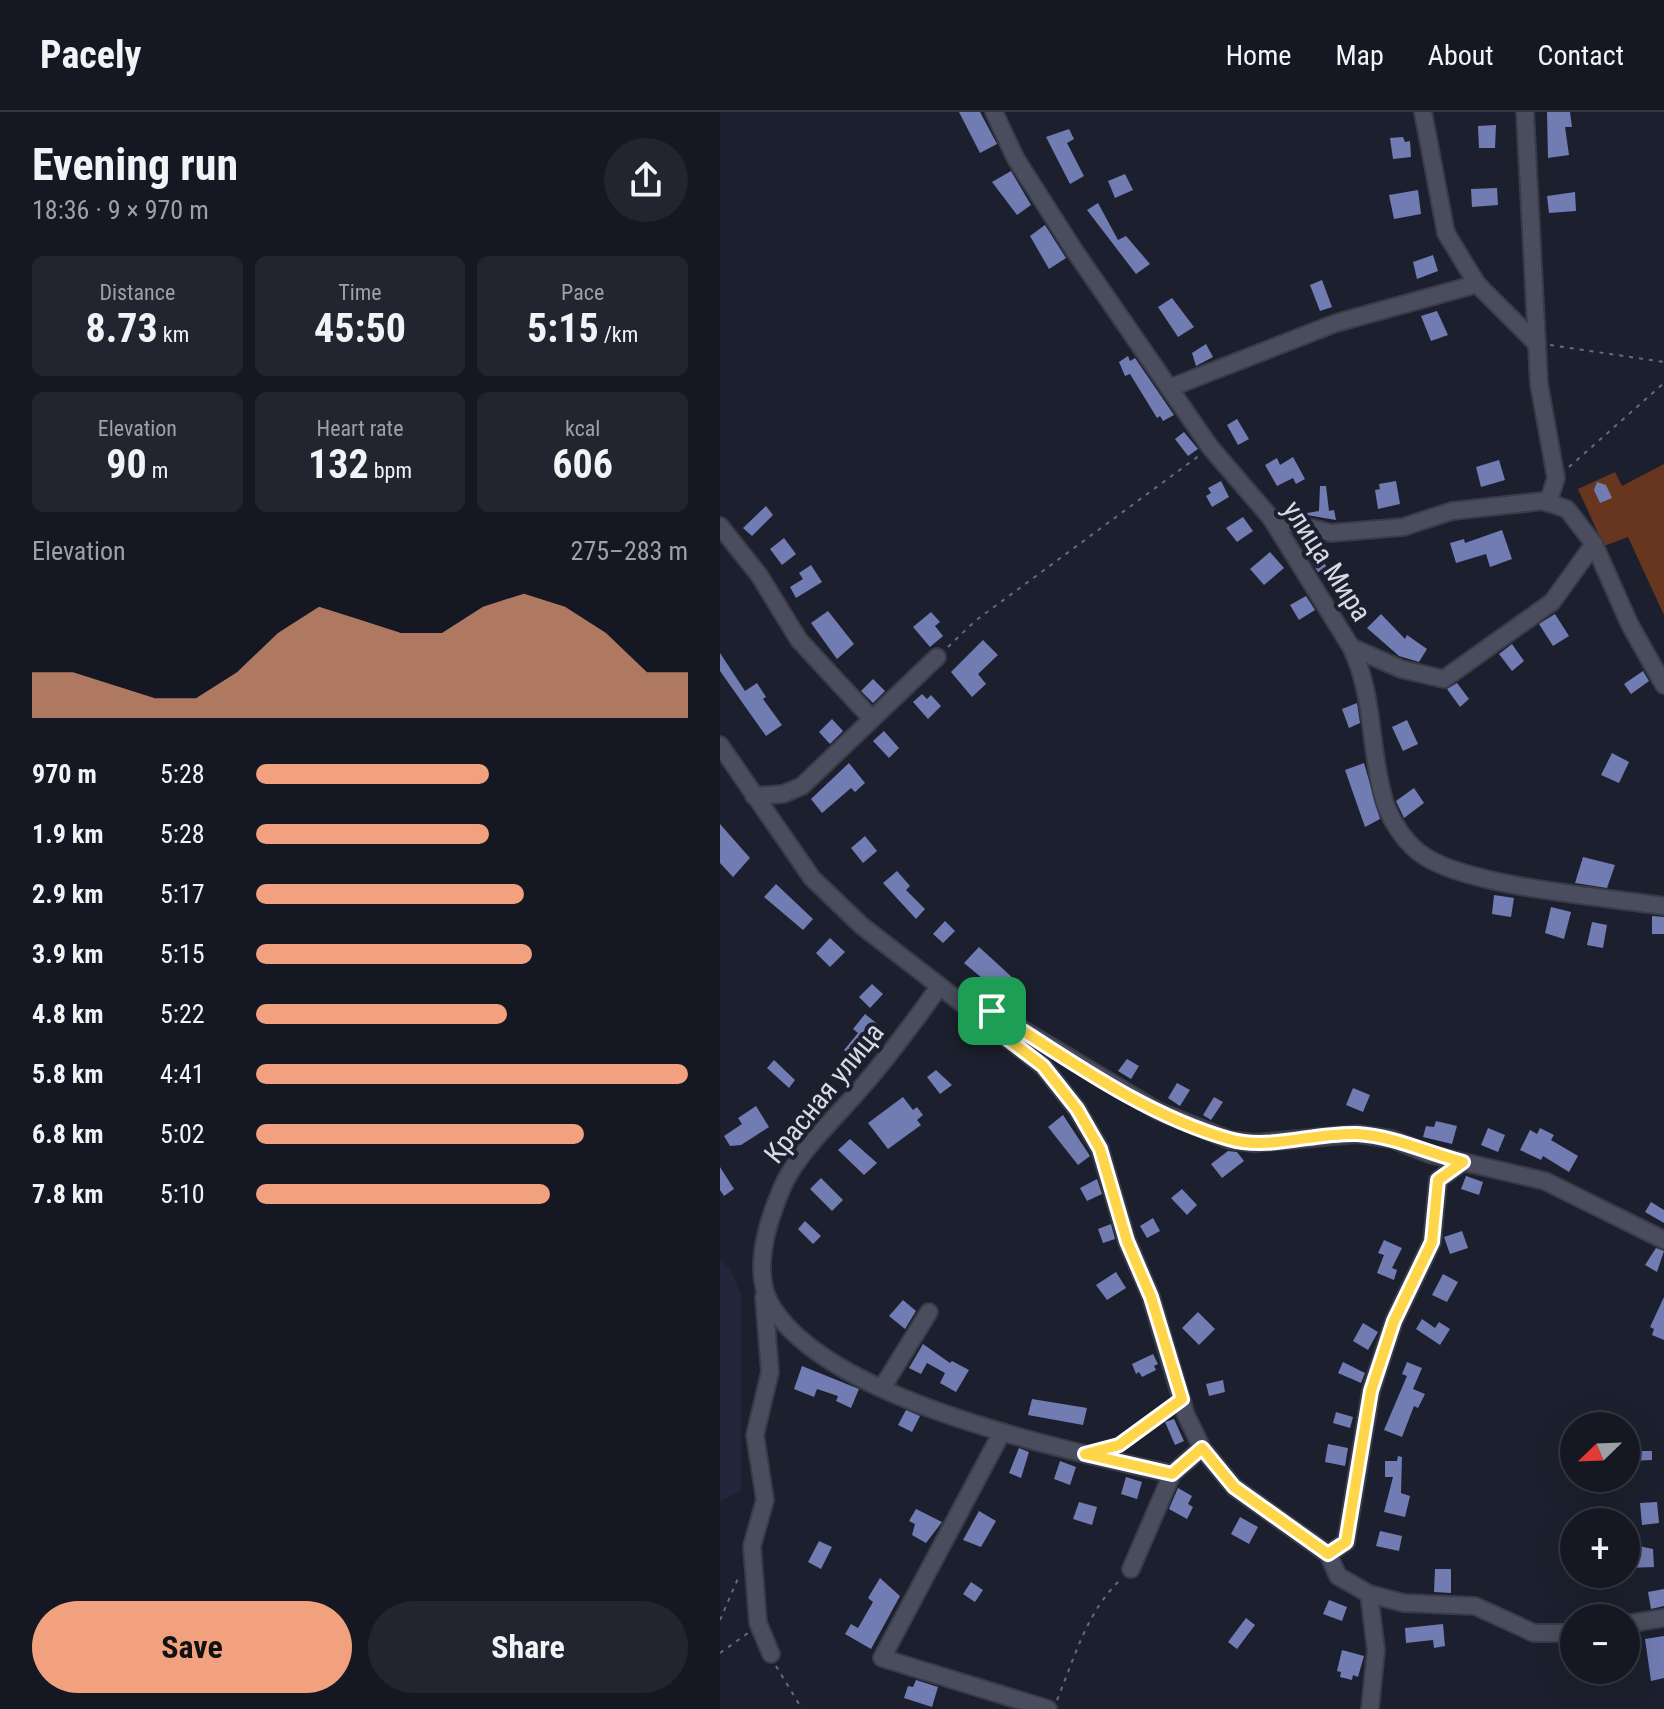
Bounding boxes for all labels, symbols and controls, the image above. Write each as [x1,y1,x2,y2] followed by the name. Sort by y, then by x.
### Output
[40,33,141,77] text: Pacely
[1226,39,1291,72] text: Home
[1335,39,1384,72] text: Map
[1428,39,1494,72] text: About
[1538,39,1624,72] text: Contact
[604,138,688,222] button: share
[32,139,238,191] text: Evening run
[32,195,209,225] text: 18:36 · 9 × 970 m
[99,280,175,305] text: Distance
[338,280,382,305] text: Time
[561,280,604,305] text: Pace
[85,305,158,352] text: 8.73
[314,305,406,352] text: 45:50
[527,305,599,352] text: 5:15
[158,322,189,347] text: km
[599,322,638,347] text: /km
[98,416,177,441] text: Elevation
[317,416,403,441] text: Heart rate
[565,416,600,441] text: kcal
[106,441,147,488] text: 90
[308,441,369,488] text: 132
[552,441,613,488] text: 606
[147,458,168,483] text: m
[369,458,412,483] text: bpm
[1276,495,1378,627] street label: улица Мира
[32,536,126,566] text: Elevation
[571,536,688,566] text: 275–283 m
[32,759,97,789] text: 970 m
[160,759,205,789] text: 5:28
[32,819,104,849] text: 1.9 km
[160,819,205,849] text: 5:28
[32,879,104,909] text: 2.9 km
[160,879,205,909] text: 5:17
[32,939,104,969] text: 3.9 km
[160,939,205,969] text: 5:15
[958,977,1026,1045] pin
[970,989,1014,1033] icon: arrive
[32,999,104,1029] text: 4.8 km
[160,999,205,1029] text: 5:22
[757,1016,891,1170] street label: Красная улица
[32,1059,104,1089] text: 5.8 km
[160,1059,205,1089] text: 4:41
[32,1119,104,1149] text: 6.8 km
[160,1119,205,1149] text: 5:02
[32,1179,104,1209] text: 7.8 km
[160,1179,205,1209] text: 5:10
[1560,1412,1640,1492] north arrow
[1560,1412,1640,1684] map controls
[1560,1508,1640,1588] button: +
[32,1601,352,1693] button: Save
[368,1601,688,1693] button: Share
[1560,1604,1640,1684] button: −

